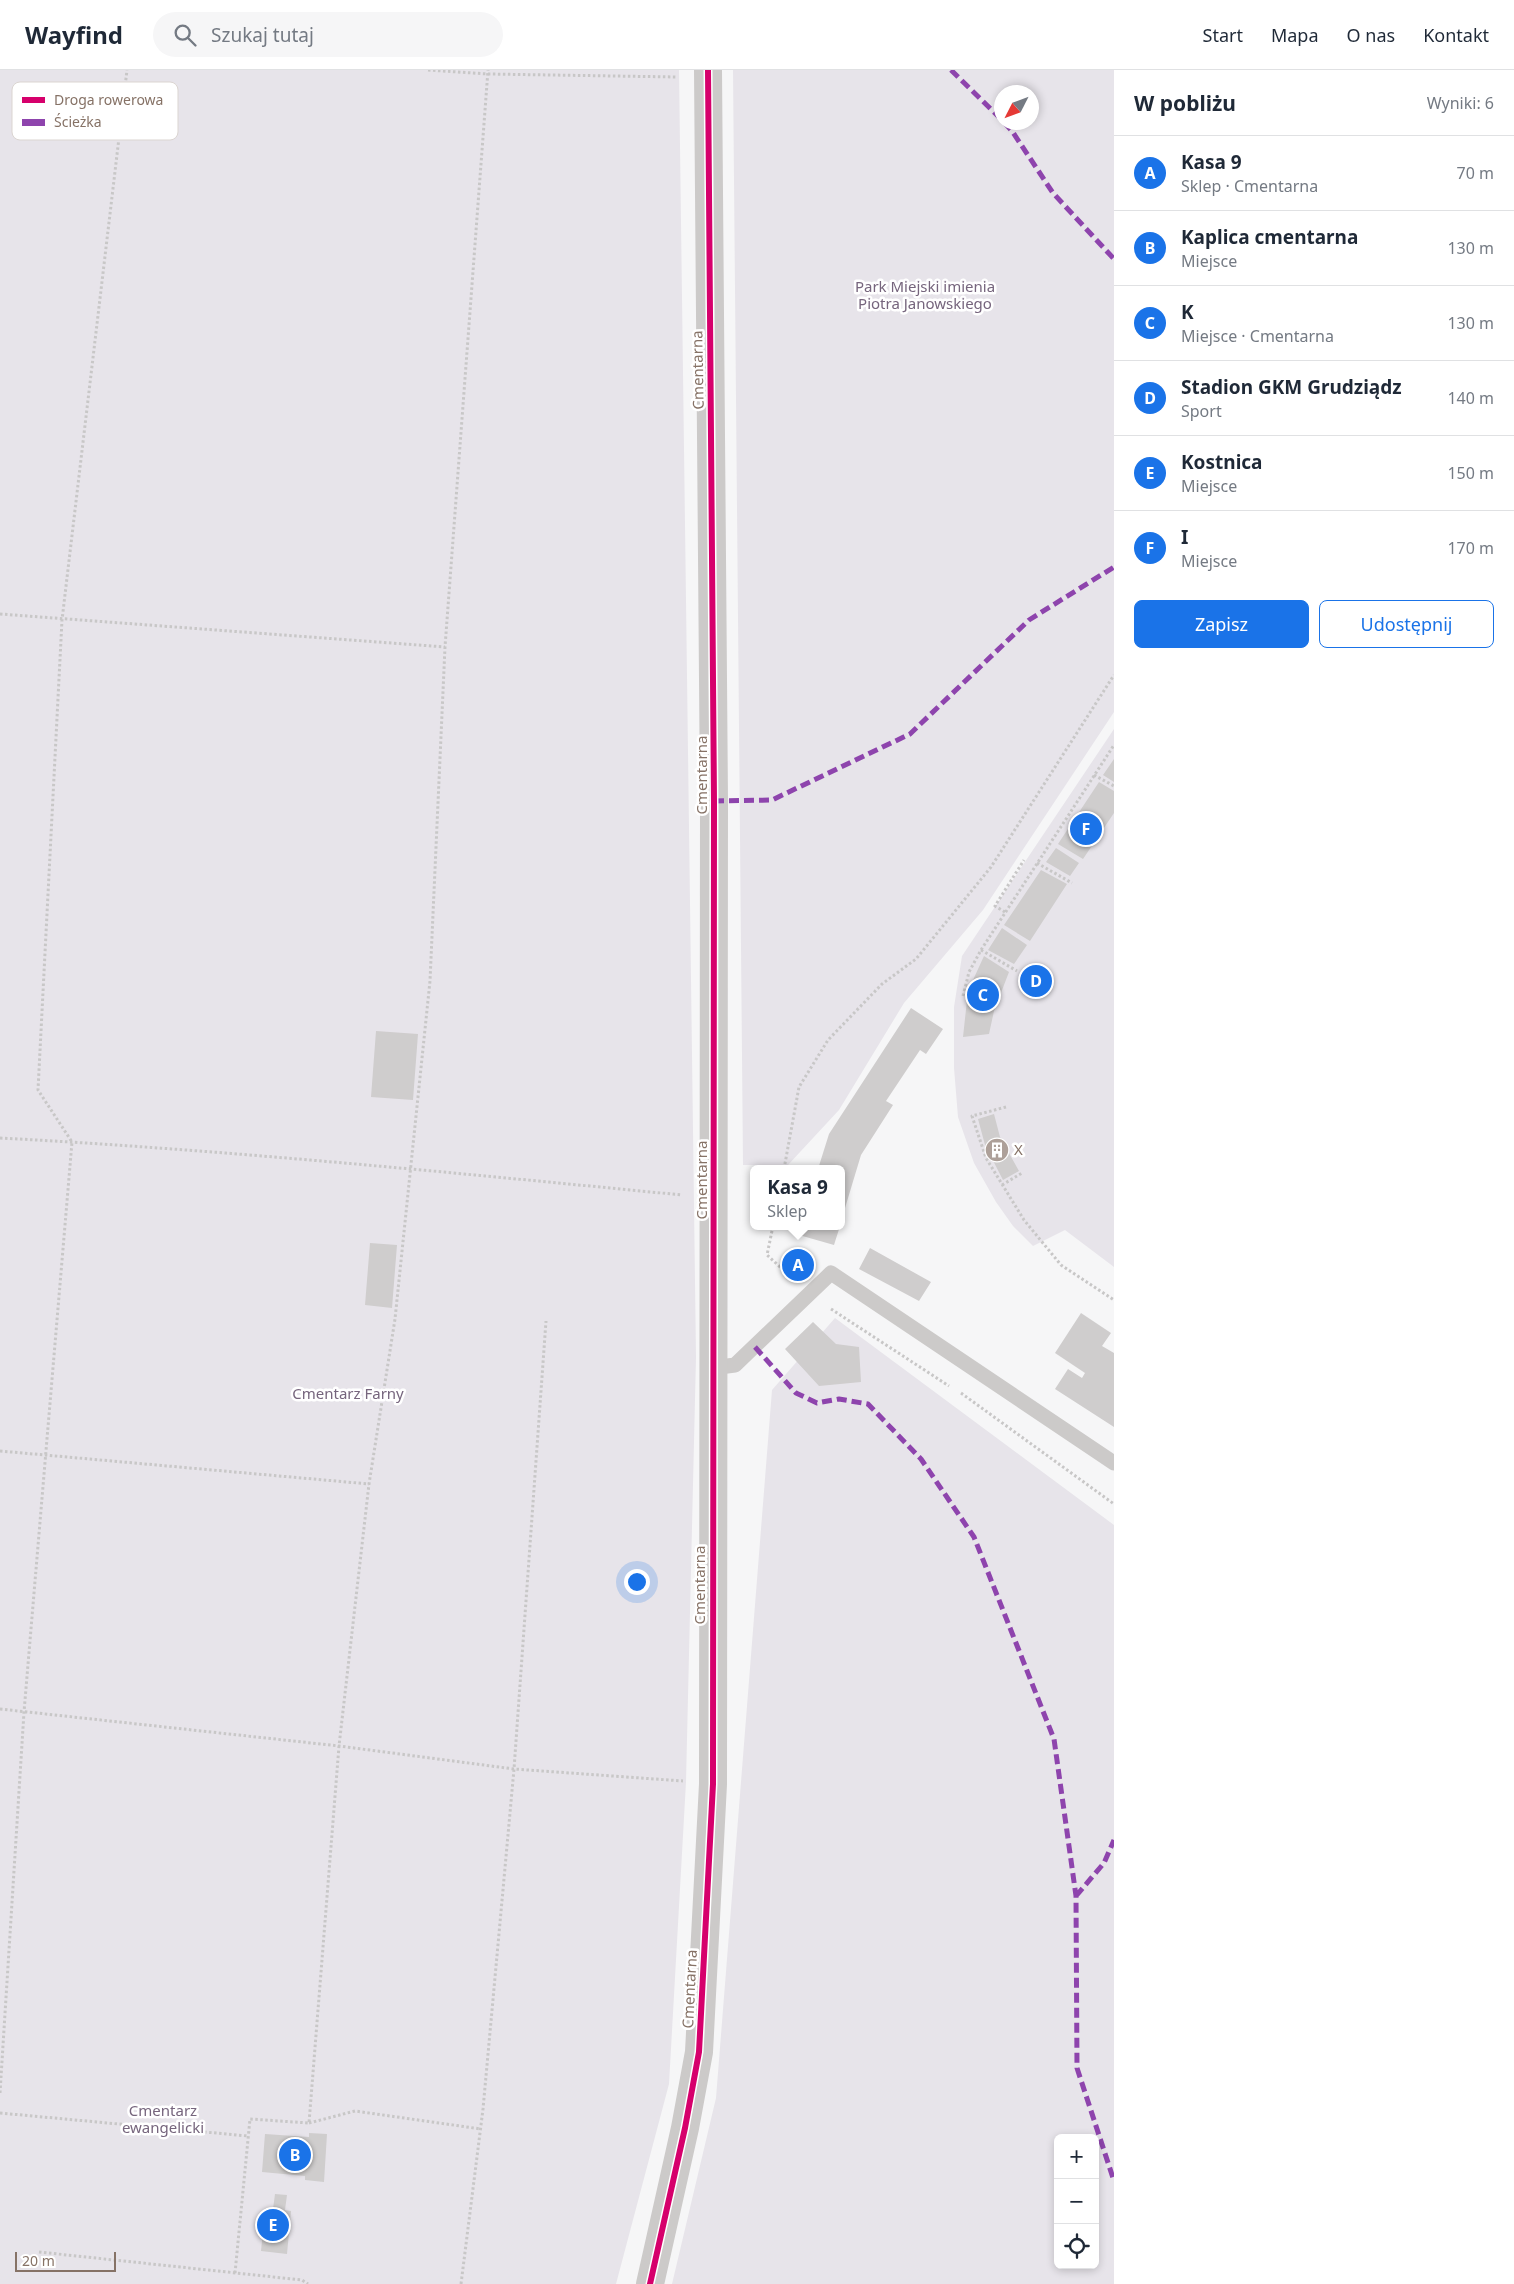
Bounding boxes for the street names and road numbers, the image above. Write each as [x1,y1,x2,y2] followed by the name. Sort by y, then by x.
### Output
[686,330,708,410] street label: Cmentarna
[691,736,711,814] street label: Cmentarna
[691,1141,711,1219] street label: Cmentarna
[689,1546,709,1624] street label: Cmentarna
[677,1949,701,2029] street label: Cmentarna

